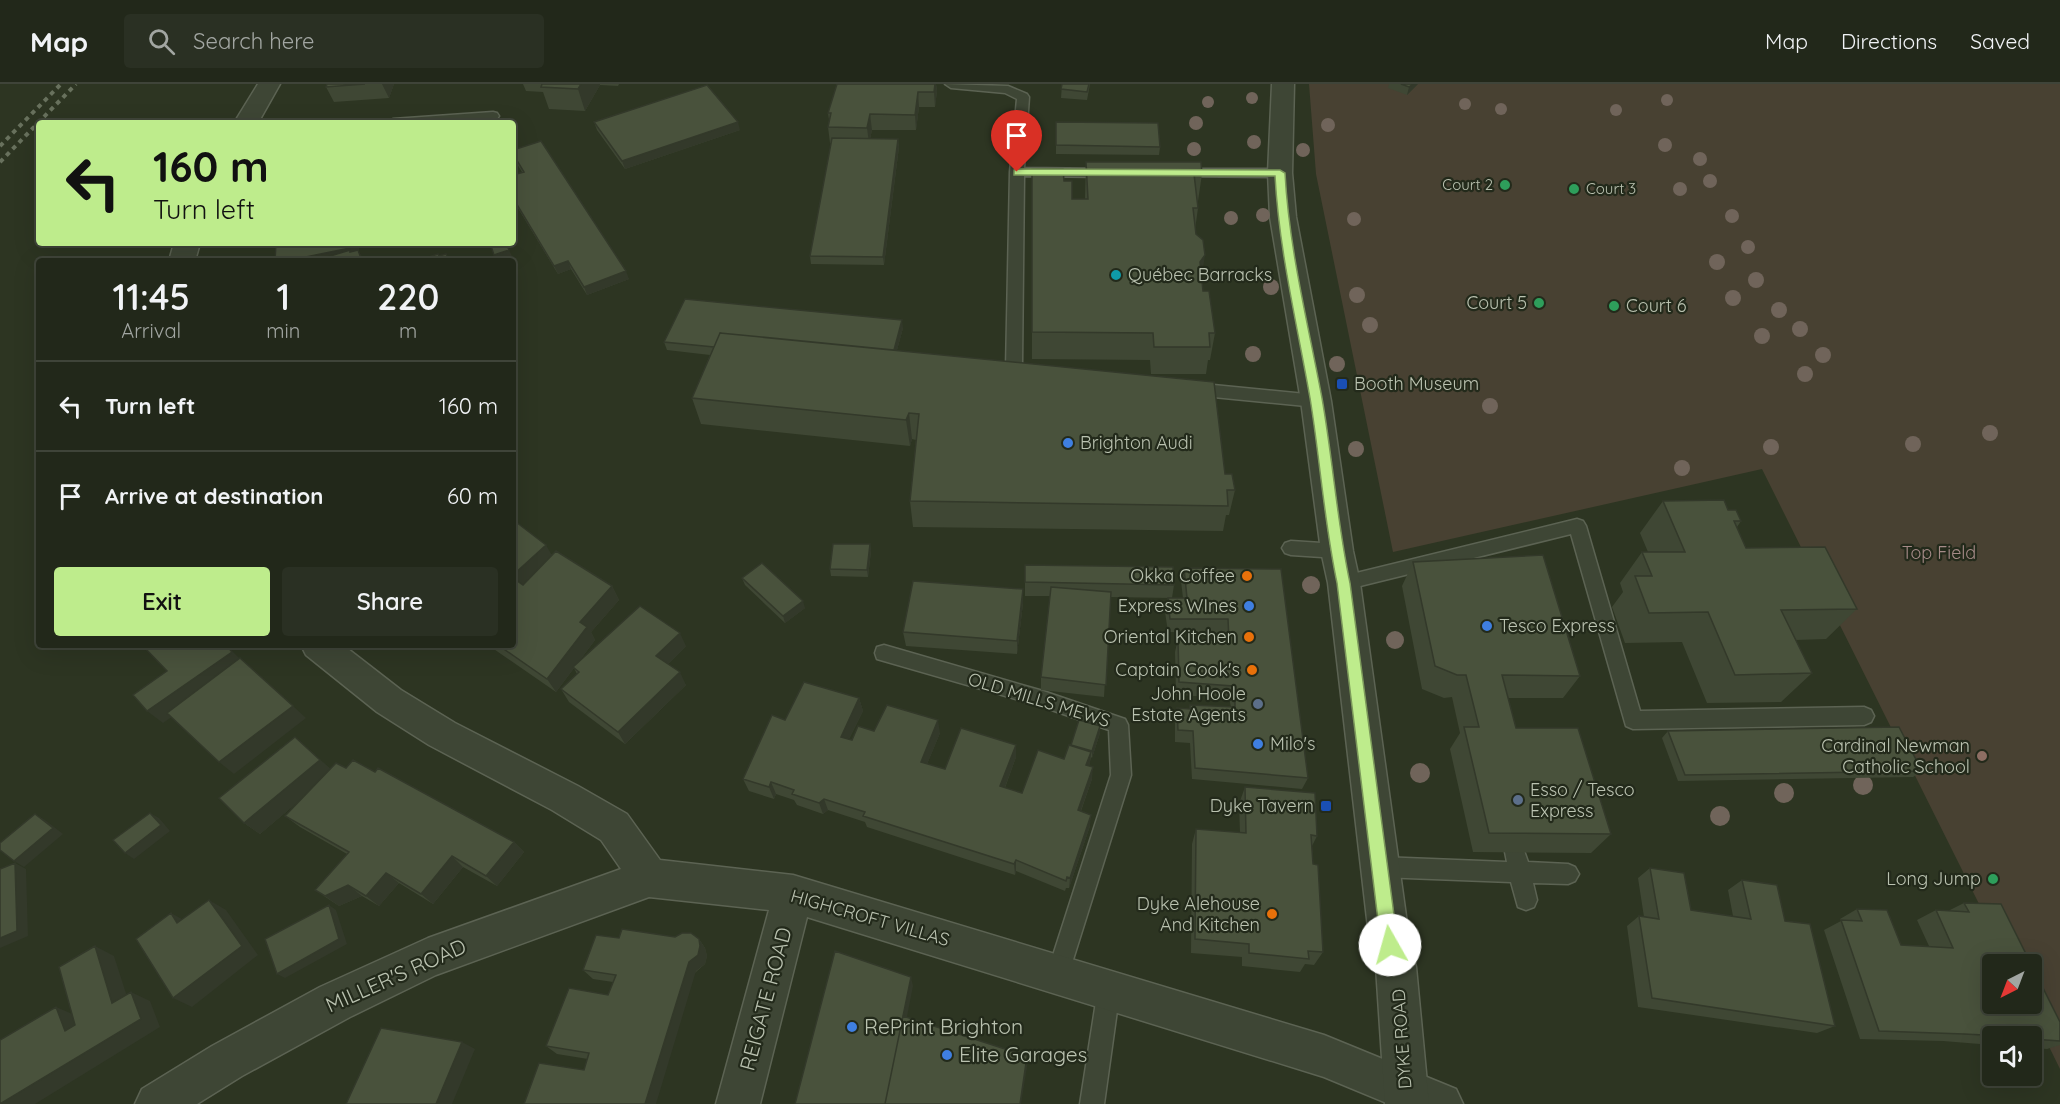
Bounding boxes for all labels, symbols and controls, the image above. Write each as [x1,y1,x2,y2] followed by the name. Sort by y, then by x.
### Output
[124,14,544,68] search box
[30,24,88,59] text: Map
[145,25,178,58] icon: search
[193,27,315,55] text: Search here
[1765,28,1808,54] text: Map
[1841,28,1937,54] text: Directions
[1970,28,2030,54] text: Saved
[991,110,1042,172] pin
[1000,119,1033,152] icon: arrive
[153,140,269,193] text: 160 m
[54,144,132,222] icon: left
[1442,175,1493,194] place label: Court 2
[1498,178,1512,192] marker: Court 2
[1586,179,1636,198] place label: Court 3
[1567,182,1581,196] marker: Court 3
[153,192,255,226] text: Turn left
[1128,263,1272,286] place label: Québec Barracks
[1109,268,1123,282] marker: Québec Barracks
[113,274,190,319] text: 11:45
[276,274,290,319] text: 1
[377,274,439,319] text: 220
[1466,291,1527,314] place label: Court 5
[1626,294,1687,317] place label: Court 6
[1532,296,1546,310] marker: Court 5
[1607,299,1621,313] marker: Court 6
[121,318,181,343] text: Arrival
[266,318,300,343] text: min
[399,318,417,343] text: m
[1354,372,1479,395] place label: Booth Museum
[1335,377,1349,391] marker: Booth Museum
[54,390,87,423] icon: left
[105,392,195,420] text: Turn left
[439,392,498,420] text: 160 m
[1080,431,1193,454] place label: Brighton Audi
[1061,436,1075,450] marker: Brighton Audi
[54,480,87,513] icon: arrive
[105,482,323,510] text: Arrive at destination
[447,482,498,510] text: 60 m
[1902,541,1976,564] park label: Top Field
[1130,564,1235,587] place label: Okka Coffee
[54,567,270,636] button: Exit
[282,567,498,636] button: Share
[1240,569,1254,583] marker: Okka Coffee
[1118,594,1237,617] place label: Express WInes
[1242,599,1256,613] marker: Express WInes
[1499,614,1615,637] place label: Tesco Express
[1480,619,1494,633] marker: Tesco Express
[1104,625,1237,648] place label: Oriental Kitchen
[1242,630,1256,644] marker: Oriental Kitchen
[1115,658,1240,681] place label: Captain Cook's
[1245,663,1259,677] marker: Captain Cook's
[965,667,1113,732] street label: OLD MILLS MEWS
[1131,682,1246,726] place label: John Hoole Estate Agents
[1251,697,1265,711] marker: John Hoole Estate Agents
[1270,732,1316,755] place label: Milo's
[1821,734,1970,778] place label: Cardinal Newman Catholic School
[1251,737,1265,751] marker: Milo's
[1975,749,1989,763] marker: Cardinal Newman Catholic School
[1530,778,1635,822] place label: Esso / Tesco Express
[1511,793,1525,807] marker: Esso / Tesco Express
[1210,794,1314,817] place label: Dyke Tavern
[1319,799,1333,813] marker: Dyke Tavern
[1886,867,1981,890] place label: Long Jump
[1986,872,2000,886] marker: Long Jump
[788,884,952,951] street label: HIGHCROFT VILLAS
[1137,892,1260,936] place label: Dyke Alehouse And Kitchen
[1265,907,1279,921] marker: Dyke Alehouse And Kitchen
[1358,913,1422,977] position arrow
[733,924,797,1073] street label: REIGATE ROAD
[321,932,470,1018] street label: MILLER'S ROAD
[1982,954,2042,1014] north arrow
[1982,954,2042,1086] map controls
[1387,988,1416,1090] street label: DYKE ROAD
[864,1013,1023,1039] place label: RePrint Brighton
[845,1020,859,1034] marker: RePrint Brighton
[1982,1026,2042,1086] button: sound
[959,1041,1087,1067] place label: Elite Garages
[940,1048,954,1062] marker: Elite Garages

